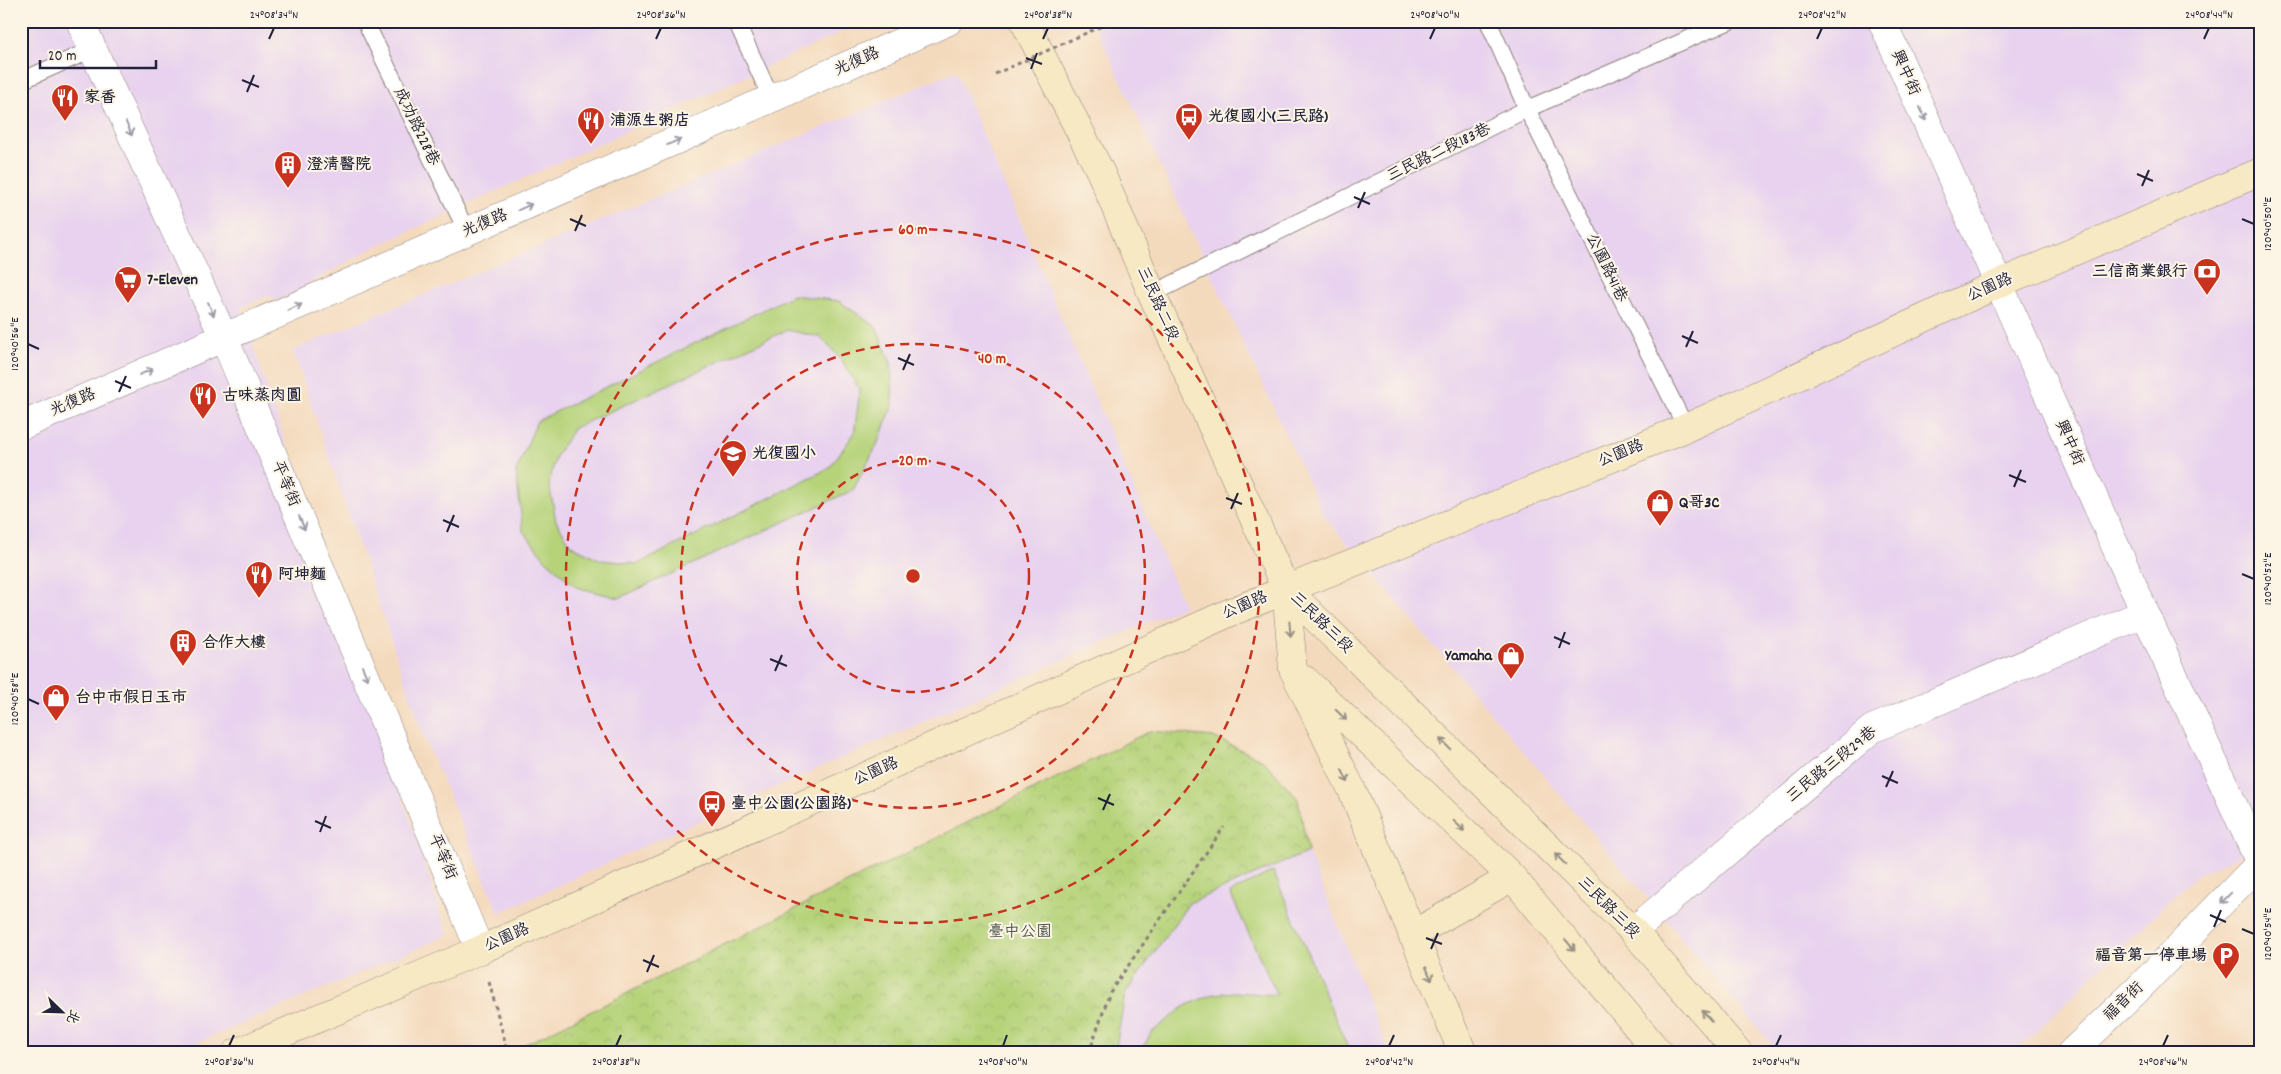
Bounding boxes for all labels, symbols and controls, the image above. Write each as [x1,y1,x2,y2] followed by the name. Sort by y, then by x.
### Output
[250,7,298,24] text: 24°08'34"N
[636,7,686,24] text: 24°08'36"N
[1024,7,1072,24] text: 24°08'38"N
[1410,7,1460,24] text: 24°08'40"N
[1798,7,1846,24] text: 24°08'42"N
[2185,7,2233,24] text: 24°08'44"N
[40,38,156,70] scale bar
[830,42,884,82] street label: 光復路
[48,46,76,68] text: 20 m
[1885,46,1925,100] street label: 興中街
[50,83,80,122] restaurant icon: 家香
[387,84,445,170] street label: 成功路228巷
[84,87,116,110] place label: 家香
[1174,102,1204,141] bus stop icon: 光復國小(三民路)
[576,106,606,145] restaurant icon: 浦源生粥店
[1208,106,1328,129] place label: 光復國小(三民路)
[1919,106,1929,121] one-way arrow
[610,110,690,133] place label: 浦源生粥店
[1383,118,1495,188] street label: 三民路二段183巷
[125,121,135,136] one-way arrow
[666,137,681,147] one-way arrow
[273,150,303,189] building icon: 澄清醫院
[307,154,371,177] place label: 澄清醫院
[2260,196,2277,251] text: 120°40'50"E
[517,202,532,212] one-way arrow
[458,204,512,244] street label: 光復路
[898,220,928,242] text: 60 m
[1579,230,1633,306] street label: 公園路41巷
[2192,257,2222,296] bank icon: 三信商業銀行
[2092,261,2188,284] place label: 三信商業銀行
[1130,263,1184,345] street label: 三民路二段
[113,265,143,304] supermarket icon: 7-Eleven
[1963,268,2017,308] street label: 公園路
[147,269,198,292] place label: 7-Eleven
[207,301,217,316] one-way arrow
[287,301,302,311] one-way arrow
[7,317,24,371] text: 120°40'56"E
[978,349,1006,371] text: 40 m
[138,366,153,376] one-way arrow
[188,381,218,420] restaurant icon: 古味蒸肉圓
[46,383,100,423] street label: 光復路
[222,385,302,408] place label: 古味蒸肉圓
[2049,416,2089,470] street label: 興中街
[1594,434,1648,474] street label: 公園路
[718,439,748,478] school or university icon: 光復國小
[752,443,816,466] place label: 光復國小
[899,451,927,473] text: 20 m
[265,457,305,511] street label: 平等街
[1645,488,1675,527] shop icon: Q哥3C
[1679,492,1719,515] place label: Q哥3C
[297,515,307,530] one-way arrow
[2260,552,2277,605] text: 120°40'52"E
[244,560,274,599] restaurant icon: 阿坤麵
[278,564,326,587] place label: 阿坤麵
[904,567,922,585] centre of rings
[1218,586,1272,626] street label: 公園路
[1284,587,1358,659] street label: 三民路三段
[1285,620,1295,636] one-way arrow
[168,628,198,667] building icon: 合作大樓
[202,632,266,655] place label: 合作大樓
[1496,641,1526,680] shop icon: Yamaha
[1444,645,1493,668] place label: Yamaha
[360,665,370,680] one-way arrow
[7,672,24,725] text: 120°40'58"E
[41,683,71,722] shop icon: 台中市假日玉市
[75,687,187,710] place label: 台中市假日玉市
[1335,709,1348,721] one-way arrow
[1782,721,1882,809] street label: 三民路三段29巷
[1439,738,1451,750] one-way arrow
[849,752,903,792] street label: 公園路
[1341,768,1351,783] one-way arrow
[697,789,727,828] bus stop icon: 臺中公園(公園路)
[731,793,851,816] place label: 臺中公園(公園路)
[1453,820,1465,832] one-way arrow
[422,830,462,884] street label: 平等街
[1554,853,1566,865] one-way arrow
[1572,872,1644,944] street label: 三民路三段
[2220,892,2232,905] one-way arrow
[2260,907,2277,960] text: 120°40'54"E
[480,918,534,958] street label: 公園路
[988,921,1052,944] park label: 臺中公園
[1564,939,1575,952] one-way arrow
[2211,941,2241,980] parking icon: 福音第一停車場
[2095,945,2207,968] place label: 福音第一停車場
[1424,966,1434,981] one-way arrow
[2099,977,2149,1027] street label: 福音街
[38,986,88,1036] north arrow
[60,1006,84,1027] text: 北
[1701,1010,1712,1023] one-way arrow
[204,1054,254,1071] text: 24°08'36"N
[592,1054,640,1071] text: 24°08'38"N
[978,1054,1028,1071] text: 24°08'40"N
[1365,1054,1413,1071] text: 24°08'42"N
[1752,1054,1800,1071] text: 24°08'44"N
[2139,1054,2187,1071] text: 24°08'46"N

